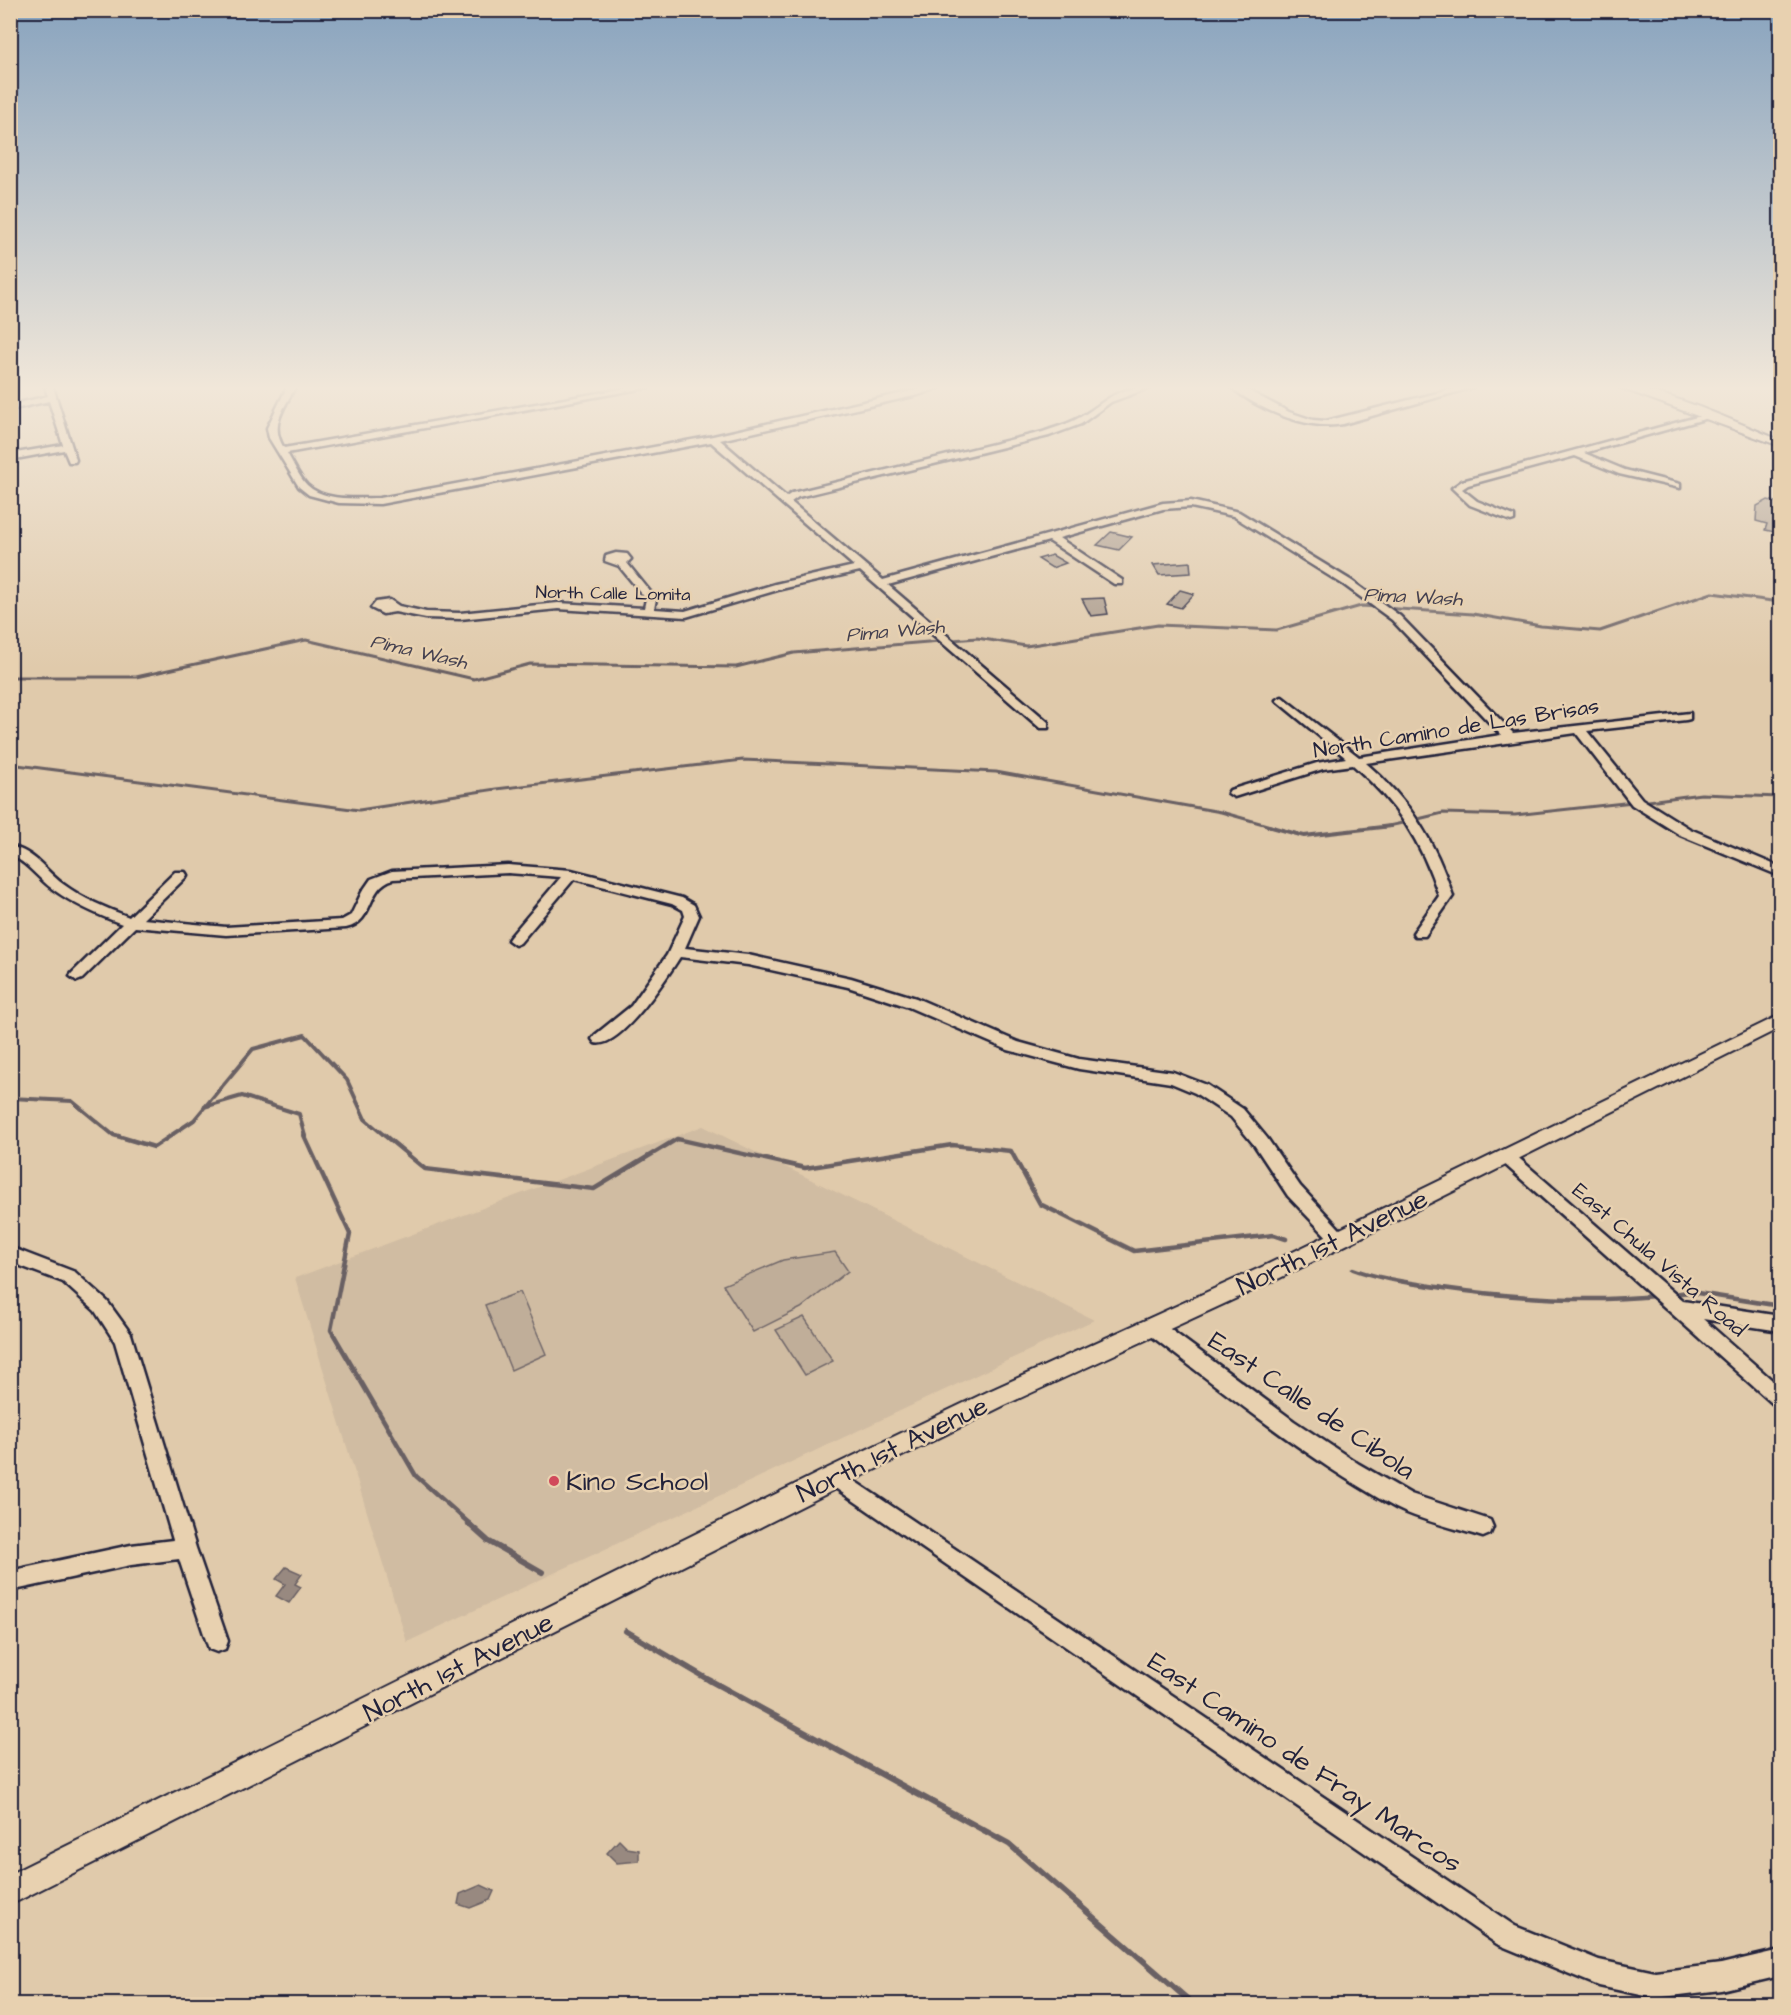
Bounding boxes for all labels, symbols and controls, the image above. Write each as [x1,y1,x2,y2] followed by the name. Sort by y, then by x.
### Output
[535,580,691,607] street label: North Calle Lomita
[1363,580,1464,614] water label: Pima Wash
[845,613,946,649] water label: Pima Wash
[368,627,471,677] water label: Pima Wash
[1311,691,1601,766] street label: North Camino de Las Brisas
[1565,1176,1753,1345] street label: East Chula Vista Road
[1230,1180,1435,1306] street label: North 1st Avenue
[1200,1322,1423,1490] street label: East Calle de Cibola
[790,1387,995,1513] street label: North 1st Avenue
[566,1463,708,1501] place label: Kino School
[547,1474,561,1488] marker: Kino School
[357,1604,560,1732] street label: North 1st Avenue
[1139,1643,1469,1883] street label: East Camino de Fray Marcos

